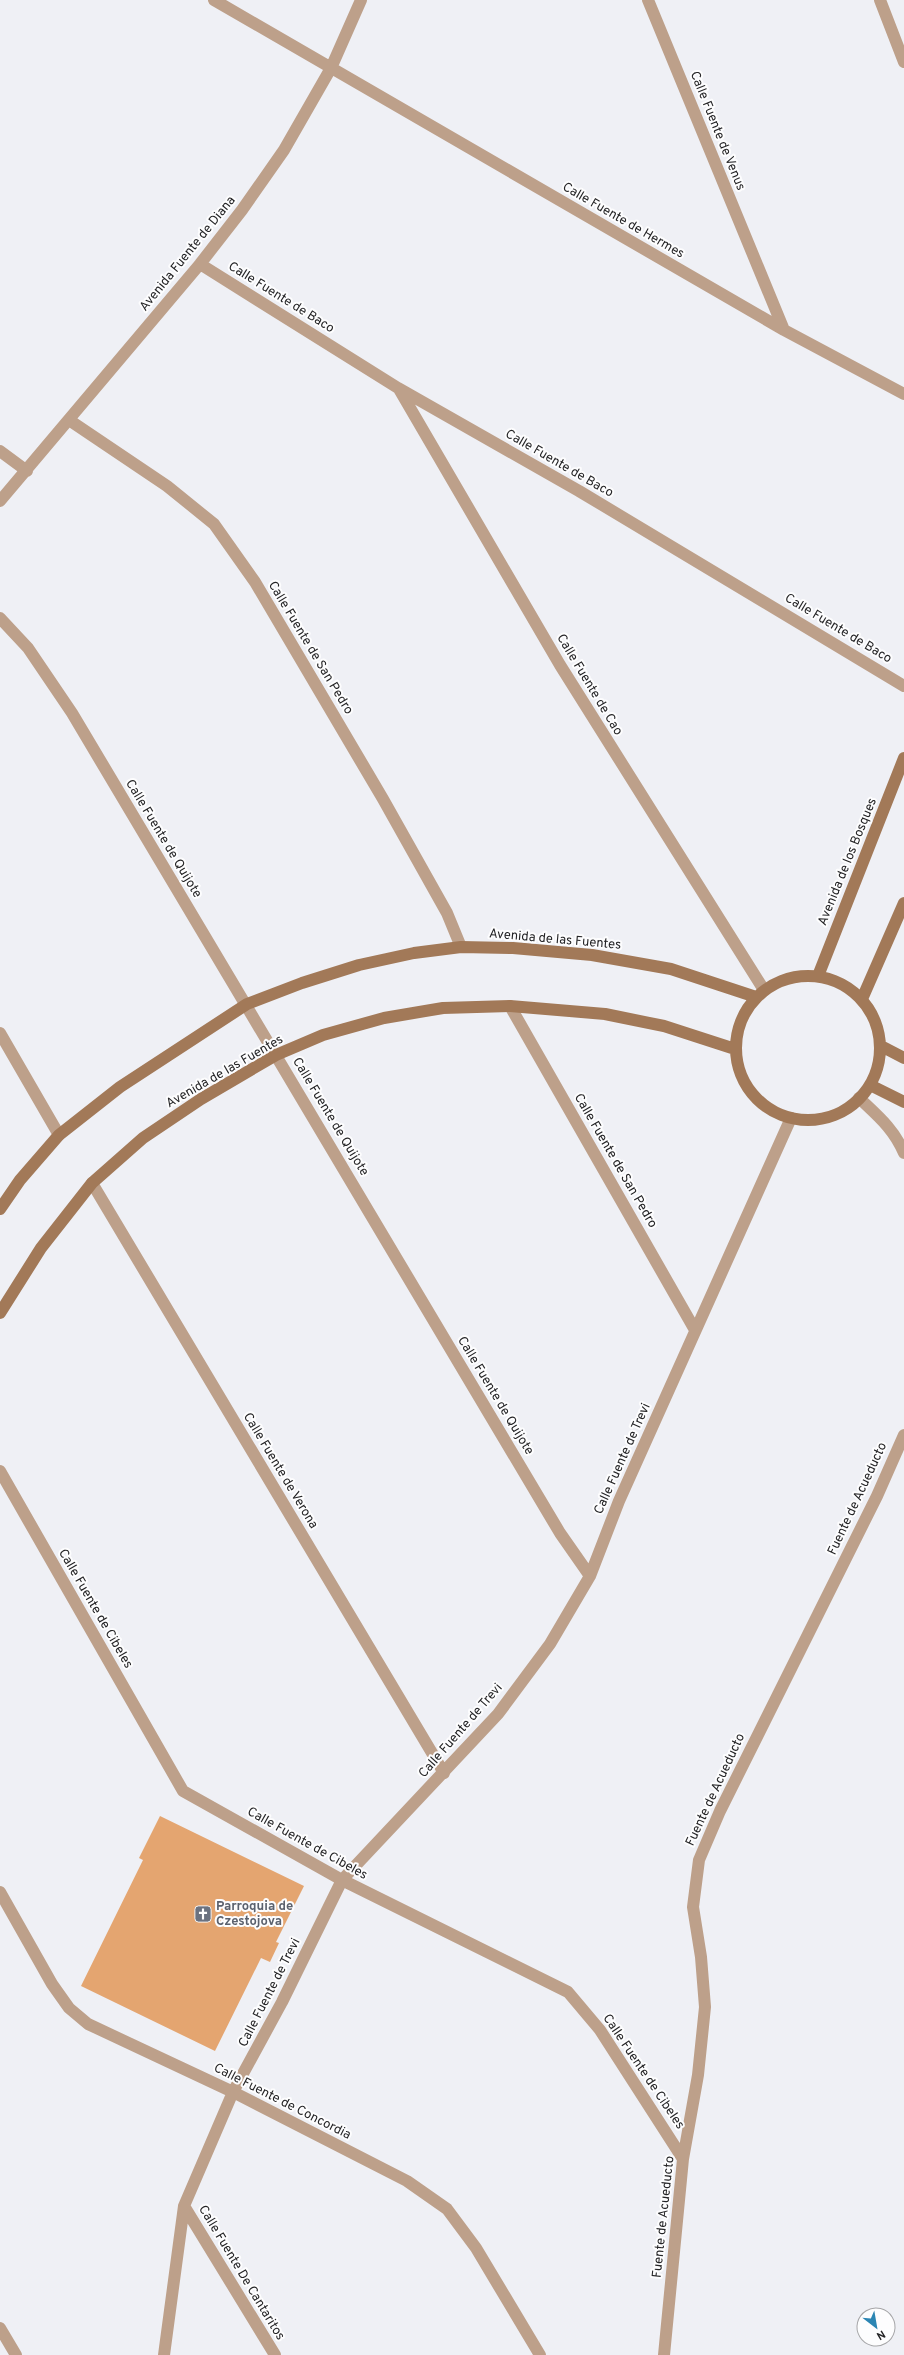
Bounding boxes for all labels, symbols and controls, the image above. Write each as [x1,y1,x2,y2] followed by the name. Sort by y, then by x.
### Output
[686,69,748,193] street label: Calle Fuente de Venus
[559,180,687,262] street label: Calle Fuente de Hermes
[137,193,239,315] street label: Avenida Fuente de Diana
[225,259,337,337] street label: Calle Fuente de Baco
[502,427,616,501] street label: Calle Fuente de Baco
[264,578,356,718] street label: Calle Fuente de San Pedro
[782,591,894,667] street label: Calle Fuente de Baco
[552,631,626,739] street label: Calle Fuente de Cao
[121,777,205,901] street label: Calle Fuente de Quijote
[815,796,881,928] street label: Avenida de los Bosques
[488,926,622,954] street label: Avenida de las Fuentes
[164,1032,286,1112] street label: Avenida de las Fuentes
[288,1055,372,1179] street label: Calle Fuente de Quijote
[570,1091,660,1231] street label: Calle Fuente de San Pedro
[453,1334,537,1458] street label: Calle Fuente de Quijote
[591,1401,655,1517] street label: Calle Fuente de Trevi
[239,1410,321,1532] street label: Calle Fuente de Verona
[825,1440,891,1558] street label: Fuente de Acueducto
[54,1546,136,1672] street label: Calle Fuente de Cibeles
[416,1680,506,1782] street label: Calle Fuente de Trevi
[683,1731,749,1849] street label: Fuente de Acueducto
[244,1804,370,1884] street label: Calle Fuente de Cibeles
[216,1899,293,1930] place label: Parroquia de Czestojova
[193,1904,213,1924] church icon: Parroquia de Czestojova
[236,1936,304,2050] street label: Calle Fuente de Trevi
[599,2011,687,2133] street label: Calle Fuente de Cibeles
[211,2060,353,2144] street label: Calle Fuente de Concordia
[650,2155,678,2279] street label: Fuente de Acueducto
[194,2203,288,2343] street label: Calle Fuente De Cantaritos
[856,2307,896,2347] north arrow
[874,2327,888,2343] text: N

